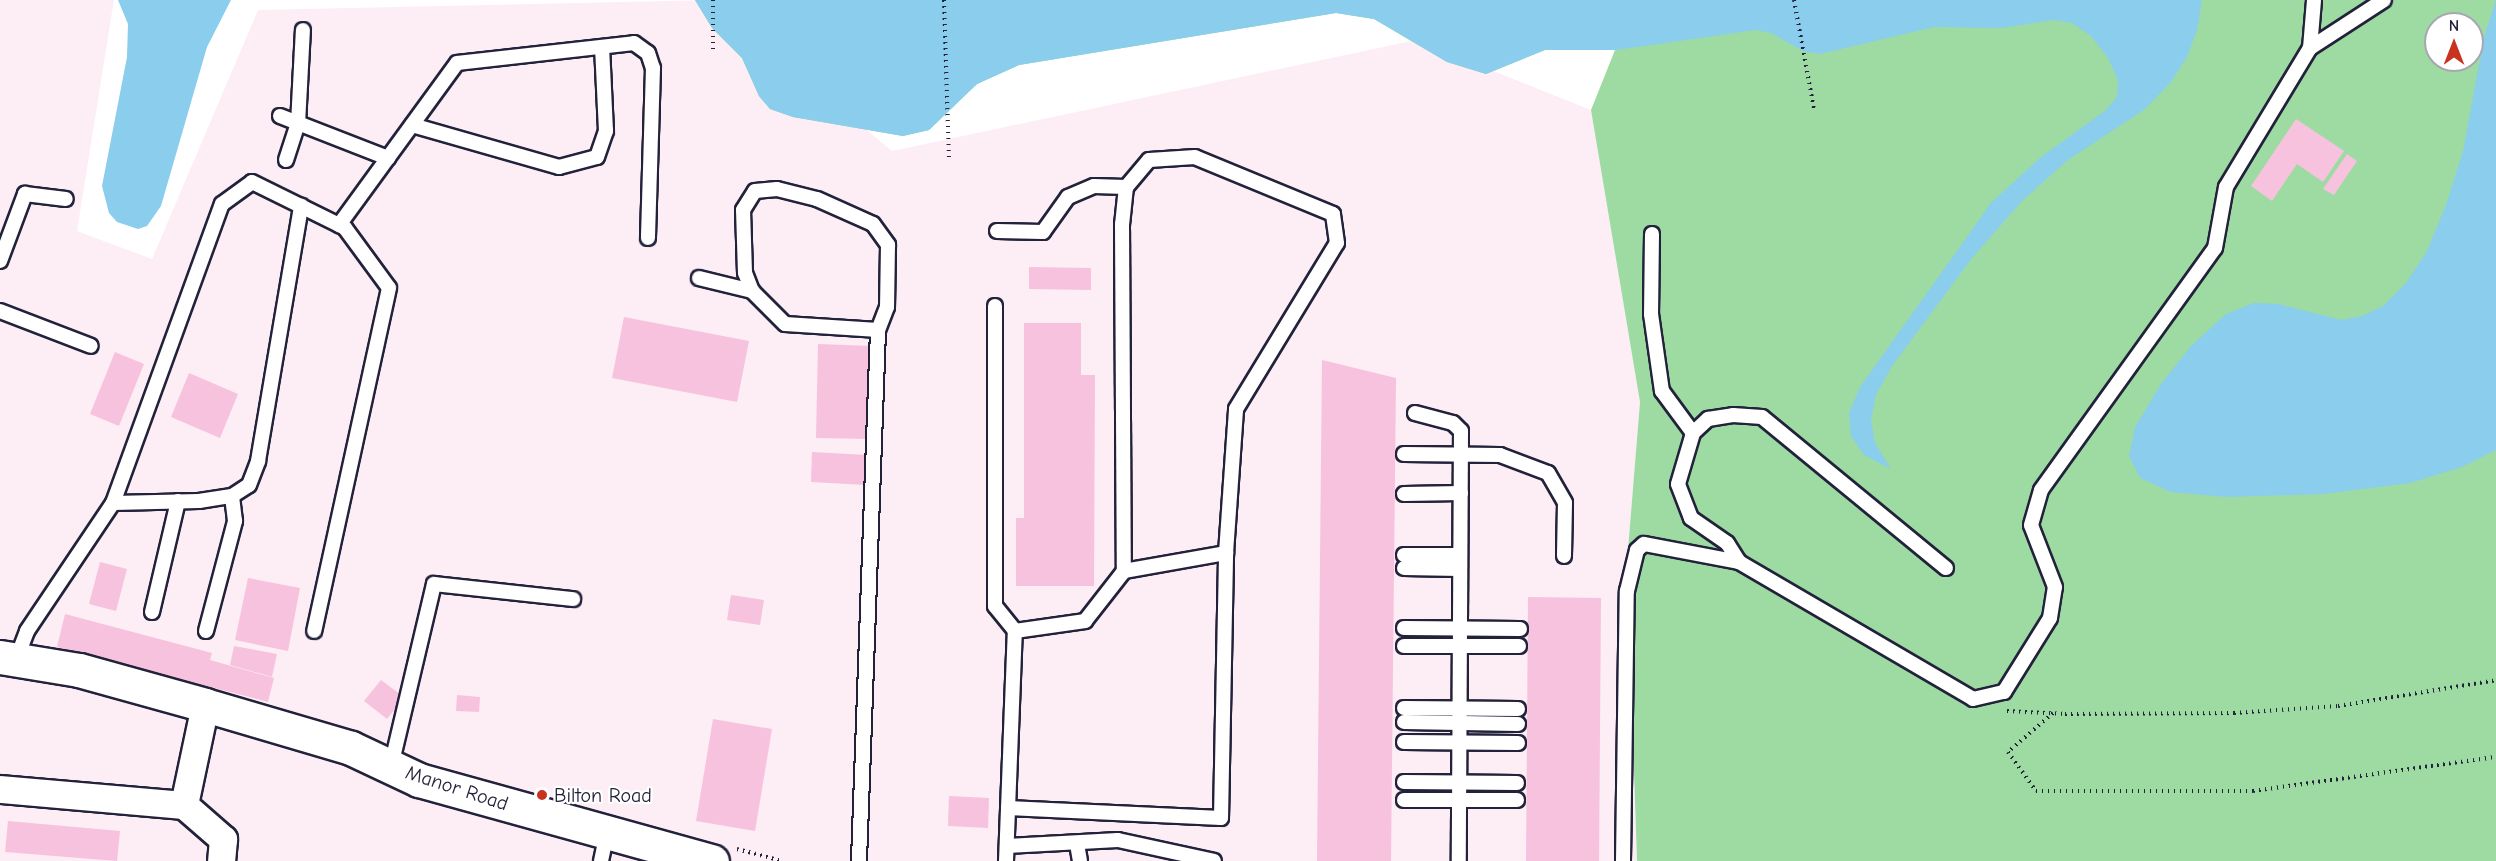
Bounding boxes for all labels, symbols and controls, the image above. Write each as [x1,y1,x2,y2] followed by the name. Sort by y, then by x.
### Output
[2424,12,2484,72] north arrow
[2449,17,2459,35] text: N
[403,760,511,816] street label: Manor Road
[554,783,652,807] place label: Bilton Road
[535,788,549,802] marker: Bilton Road

